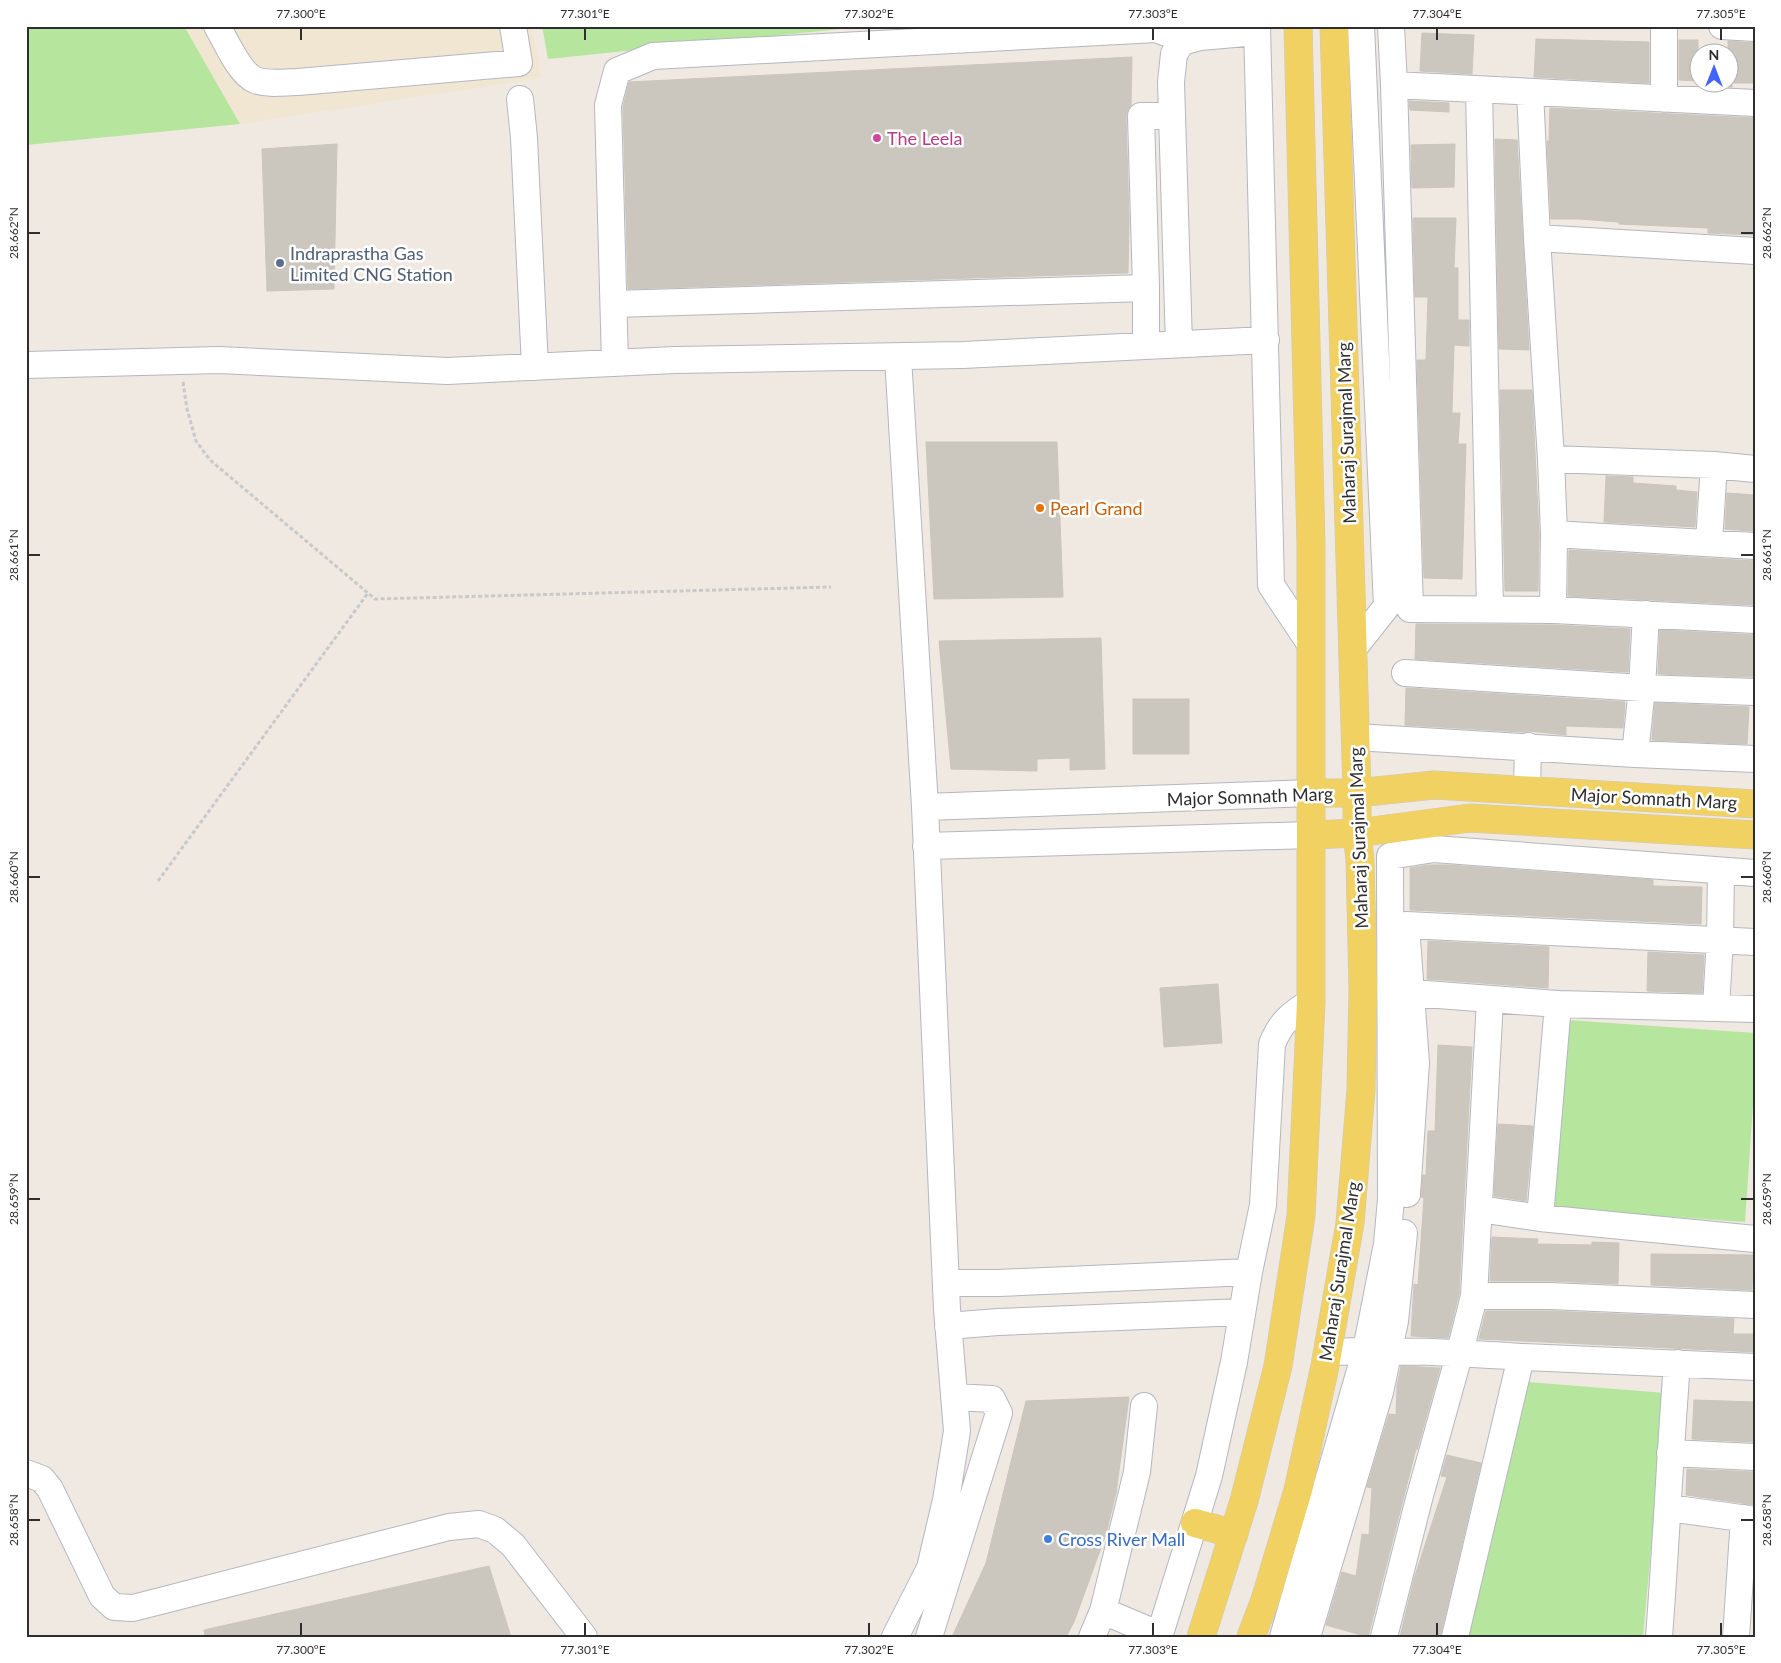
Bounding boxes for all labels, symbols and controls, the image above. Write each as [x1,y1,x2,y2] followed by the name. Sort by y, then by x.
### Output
[276,6,326,21] text: 77.300°E
[560,6,610,21] text: 77.301°E
[844,6,894,21] text: 77.302°E
[1128,6,1178,21] text: 77.303°E
[1412,6,1462,21] text: 77.304°E
[1696,6,1746,21] text: 77.305°E
[1688,42,1738,92] north arrow
[1709,46,1719,63] text: N
[887,127,962,149] place label: The Leela
[871,132,883,144] marker: The Leela
[6,207,21,259] text: 28.662°N
[1759,207,1774,259] text: 28.662°N
[290,242,453,285] place label: Indraprastha Gas Limited CNG Station
[274,257,286,269] marker: Indraprastha Gas Limited CNG Station
[1332,342,1360,524] street label: Maharaj Surajmal Marg
[1050,497,1143,519] place label: Pearl Grand
[1034,502,1046,514] marker: Pearl Grand
[6,529,21,581] text: 28.661°N
[1759,529,1774,581] text: 28.661°N
[1344,747,1372,929] street label: Maharaj Surajmal Marg
[1166,782,1334,810] street label: Major Somnath Marg
[1570,783,1738,813] street label: Major Somnath Marg
[6,851,21,903] text: 28.660°N
[1759,851,1774,903] text: 28.660°N
[6,1173,21,1225] text: 28.659°N
[1759,1173,1774,1225] text: 28.659°N
[1314,1180,1364,1362] street label: Maharaj Surajmal Marg
[6,1494,21,1546] text: 28.658°N
[1759,1494,1774,1546] text: 28.658°N
[1058,1528,1185,1550] place label: Cross River Mall
[1042,1533,1054,1545] marker: Cross River Mall
[276,1642,326,1657] text: 77.300°E
[560,1642,610,1657] text: 77.301°E
[844,1642,894,1657] text: 77.302°E
[1128,1642,1178,1657] text: 77.303°E
[1412,1642,1462,1657] text: 77.304°E
[1696,1642,1746,1657] text: 77.305°E

